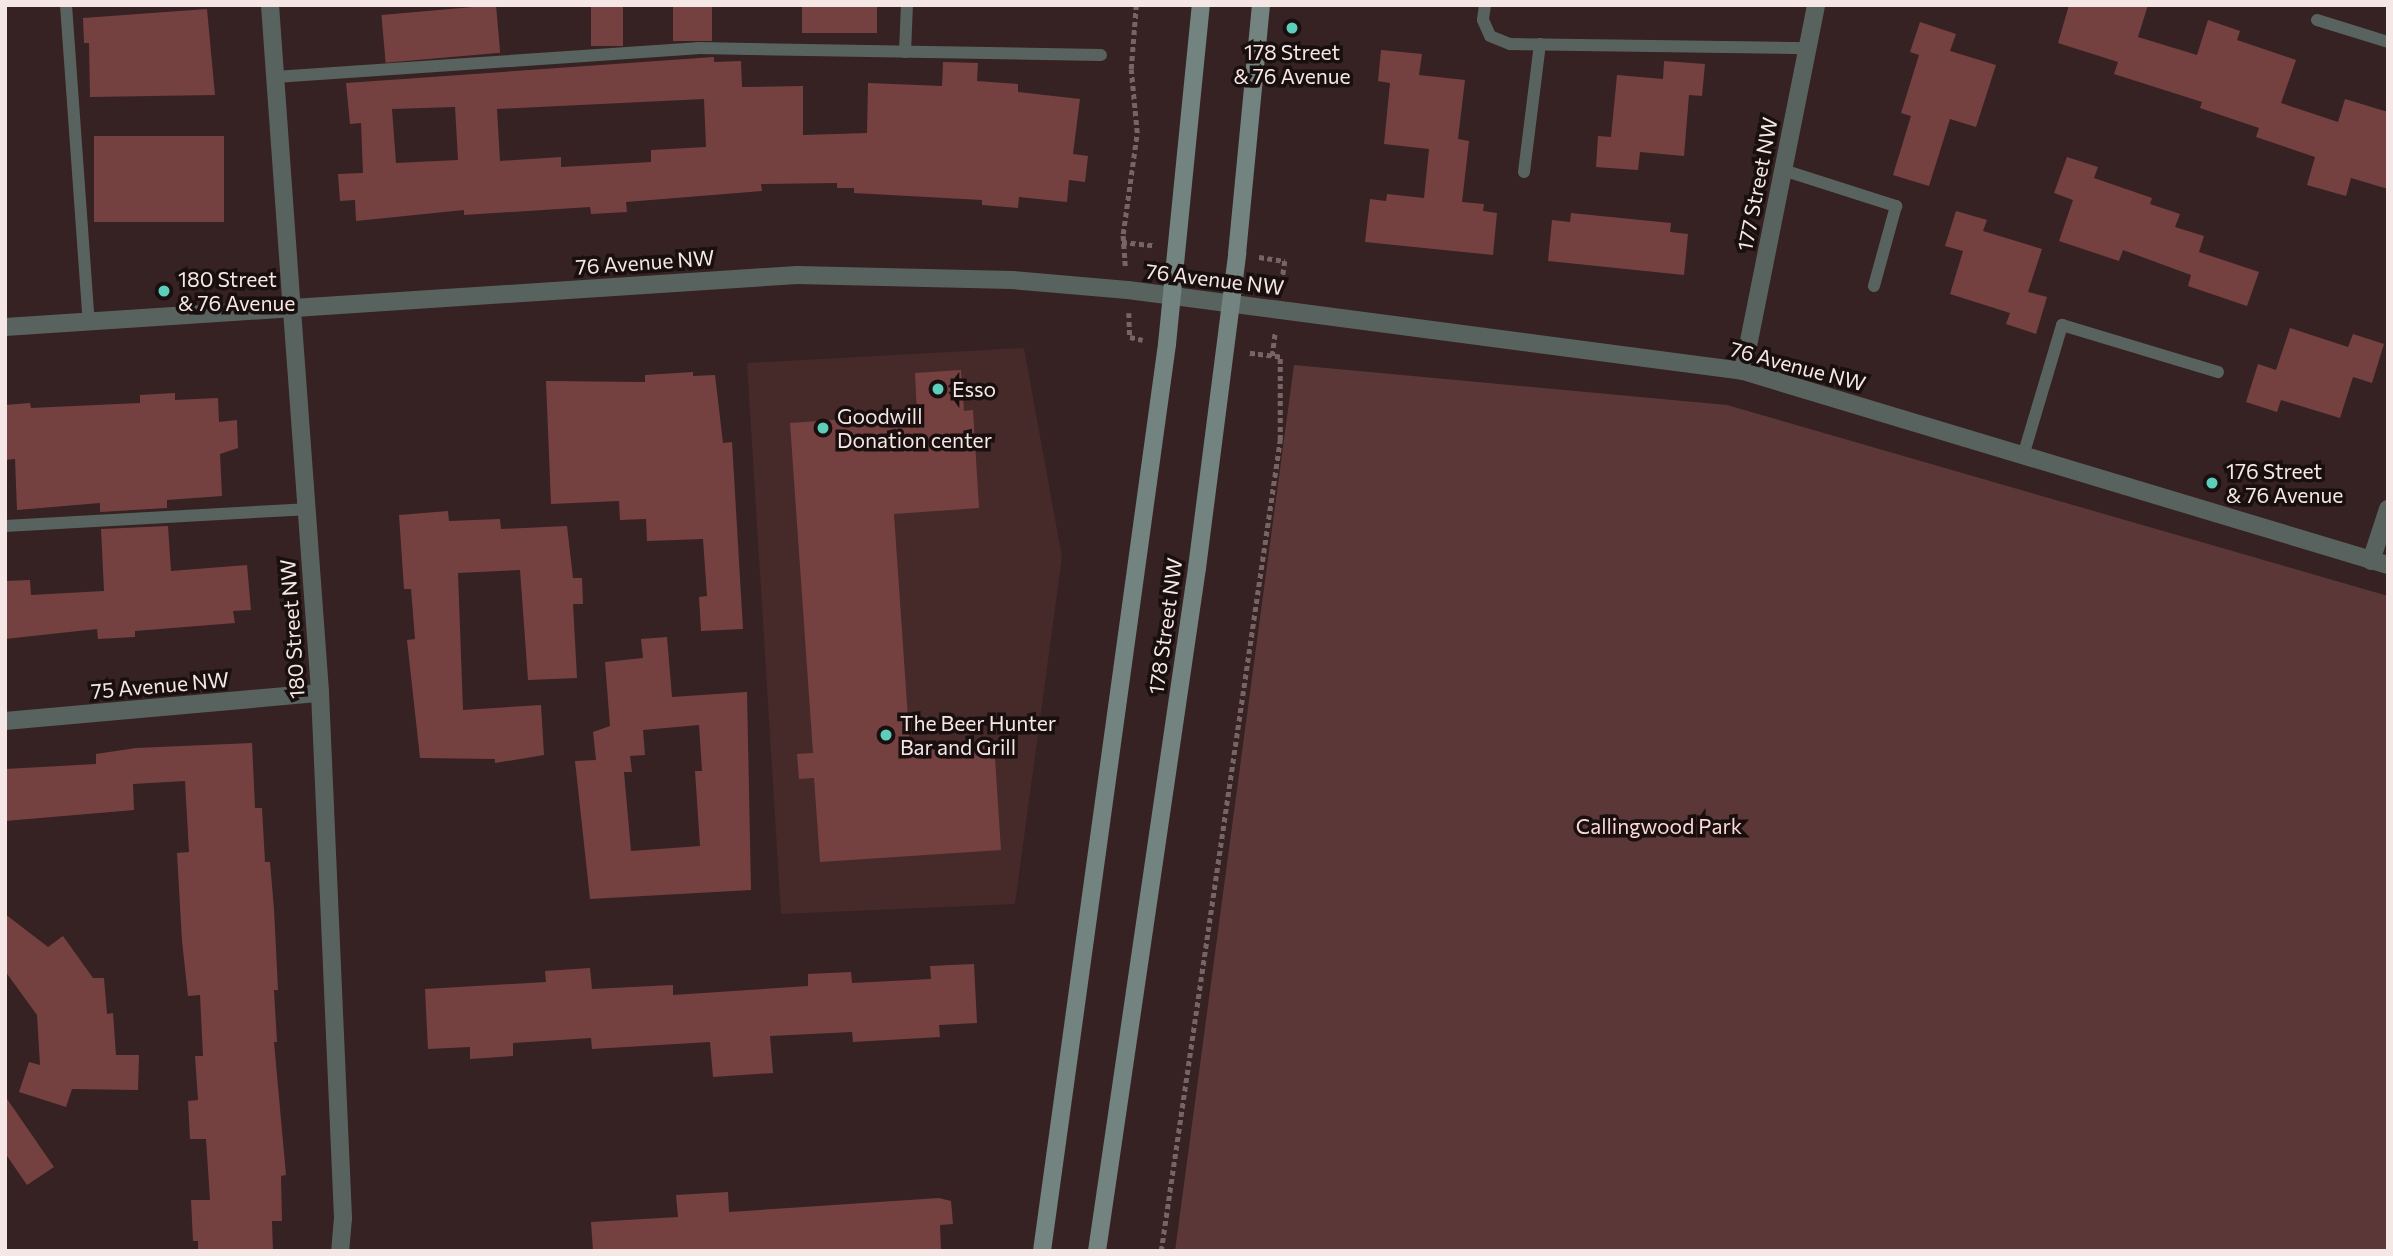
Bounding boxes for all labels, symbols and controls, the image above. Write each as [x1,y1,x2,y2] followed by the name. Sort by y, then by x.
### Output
[1284,20,1300,36] marker: 178 Street & 76 Avenue
[1233,39,1351,89] place label: 178 Street & 76 Avenue
[1732,115,1782,253] street label: 177 Street NW
[575,245,715,279] street label: 76 Avenue NW
[1144,258,1286,300] street label: 76 Avenue NW
[178,266,295,316] place label: 180 Street & 76 Avenue
[156,283,172,299] marker: 180 Street & 76 Avenue
[1728,336,1868,396] street label: 76 Avenue NW
[952,376,996,402] place label: Esso
[930,381,946,397] marker: Esso
[837,403,992,453] place label: Goodwill Donation center
[815,420,831,436] marker: Goodwill Donation center
[2226,458,2343,508] place label: 176 Street & 76 Avenue
[2204,475,2220,491] marker: 176 Street & 76 Avenue
[1143,556,1187,696] street label: 178 Street NW
[275,558,309,700] street label: 180 Street NW
[90,666,230,704] street label: 75 Avenue NW
[900,710,1056,760] place label: The Beer Hunter Bar and Grill
[878,727,894,743] marker: The Beer Hunter Bar and Grill
[1576,813,1742,839] park label: Callingwood Park

